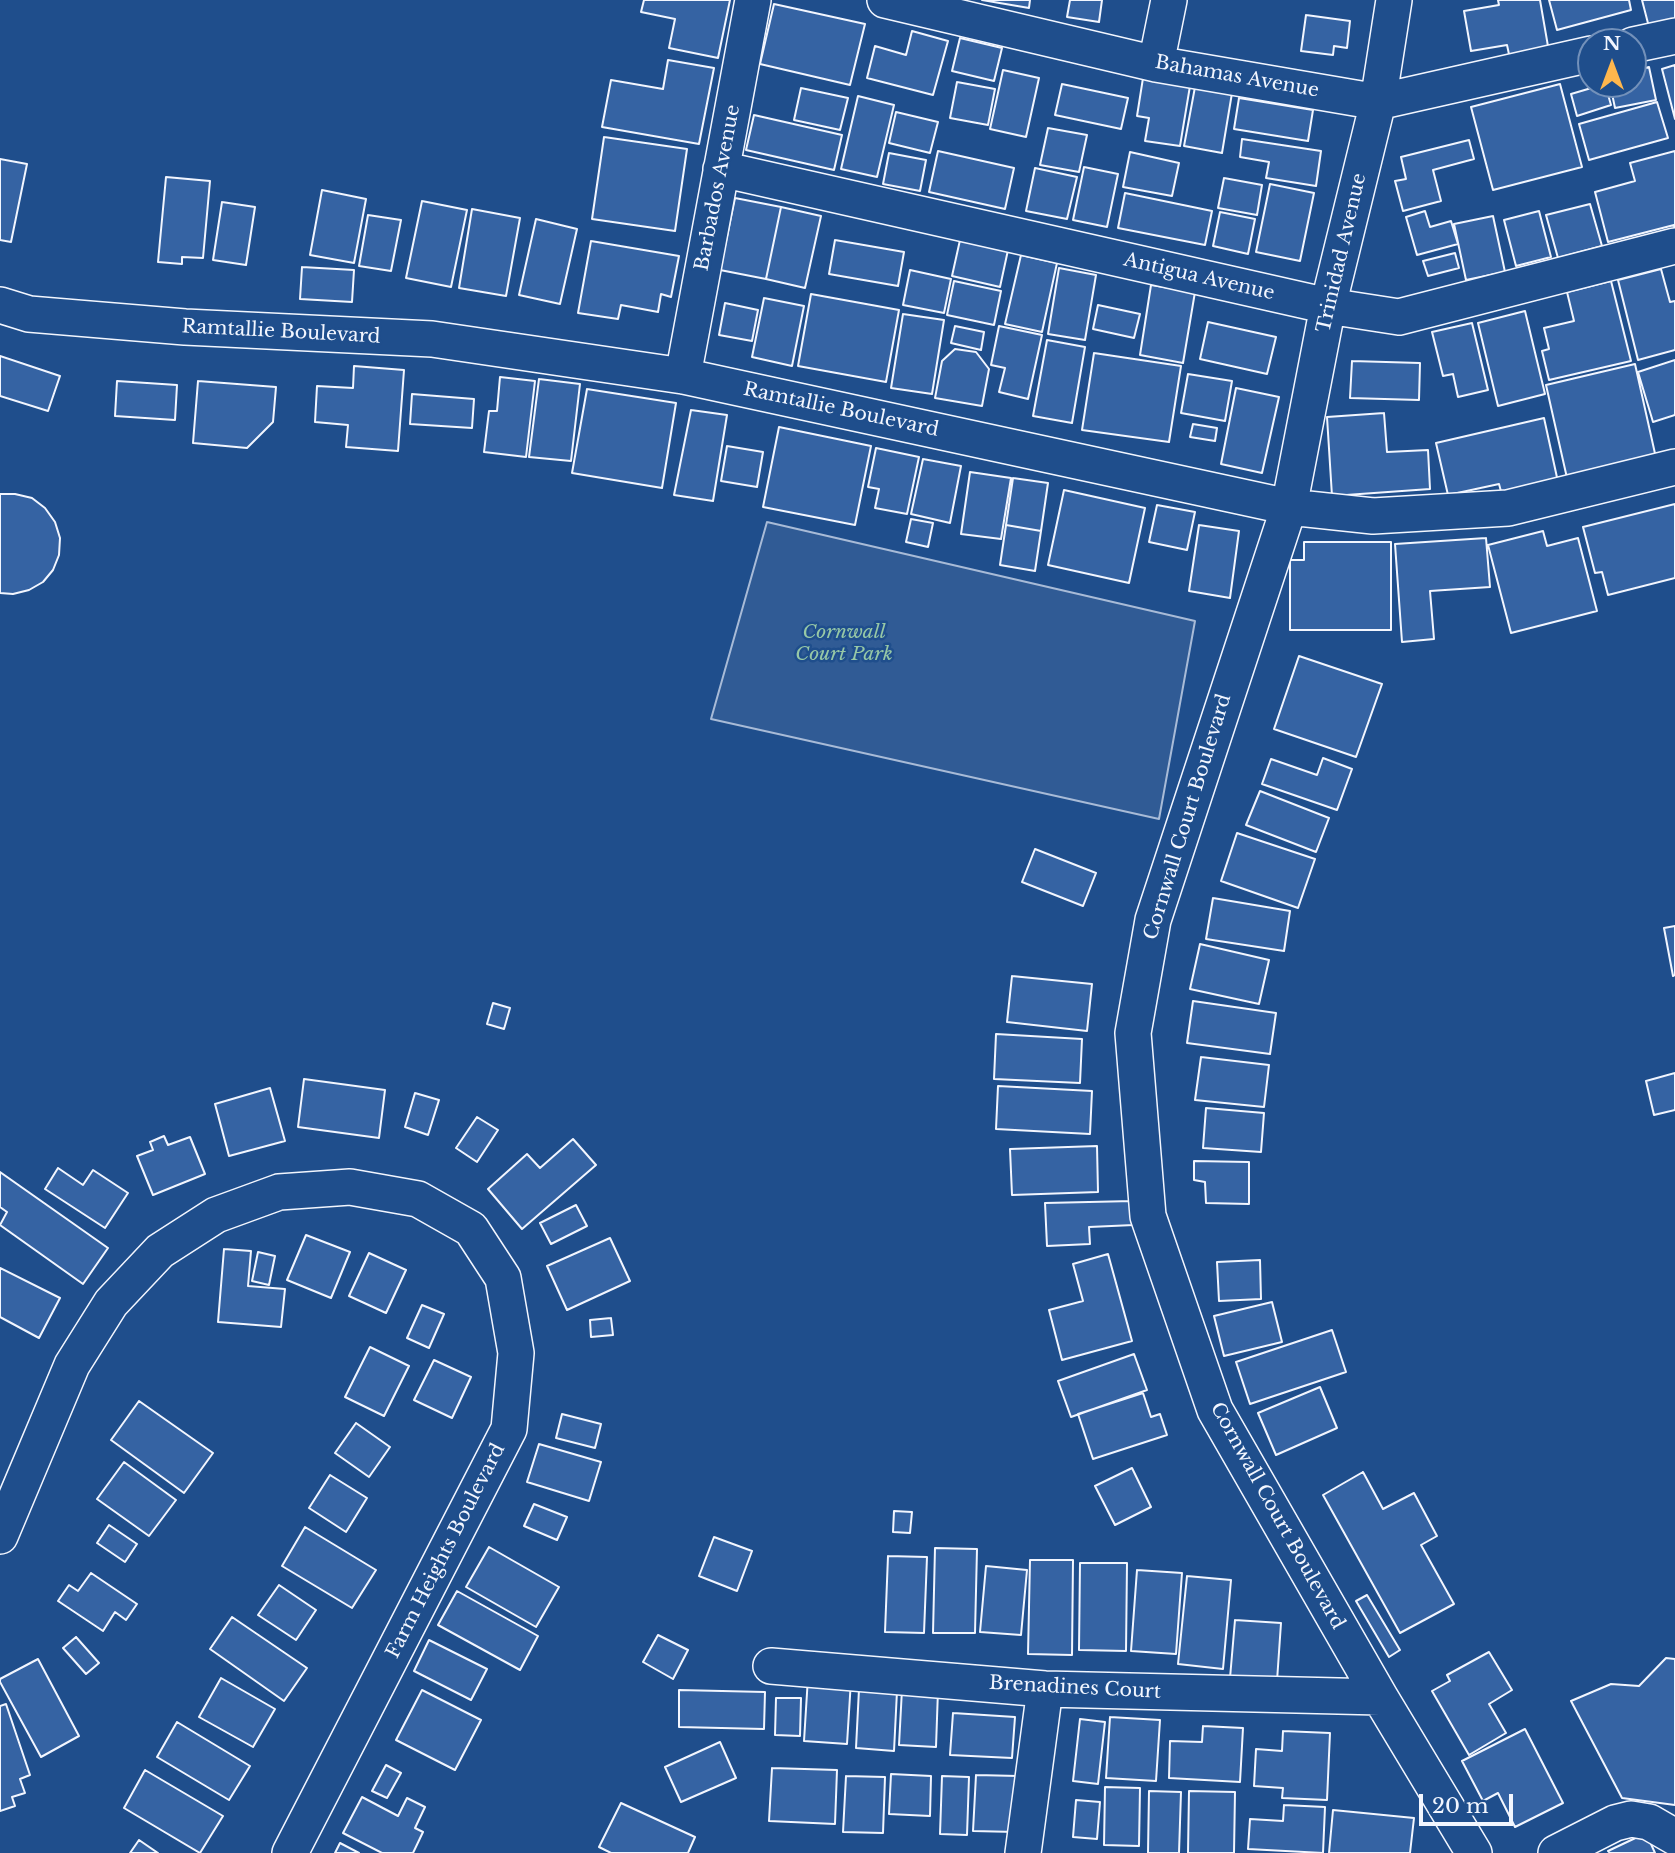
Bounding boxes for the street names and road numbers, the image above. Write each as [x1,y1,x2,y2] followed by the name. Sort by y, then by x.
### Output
[1153,51,1321,103] street label: Bahamas Avenue
[691,103,745,273] street label: Barbados Avenue
[1313,171,1371,335] street label: Trinidad Avenue
[1121,249,1277,305] street label: Antigua Avenue
[181,315,381,349] street label: Ramtallie Boulevard
[741,378,941,442] street label: Ramtallie Boulevard
[1140,691,1236,943] street label: Cornwall Court Boulevard
[1205,1399,1349,1633] street label: Cornwall Court Boulevard
[382,1440,510,1662] street label: Farm Heights Boulevard
[989,1672,1161,1704] street label: Brenadines Court

